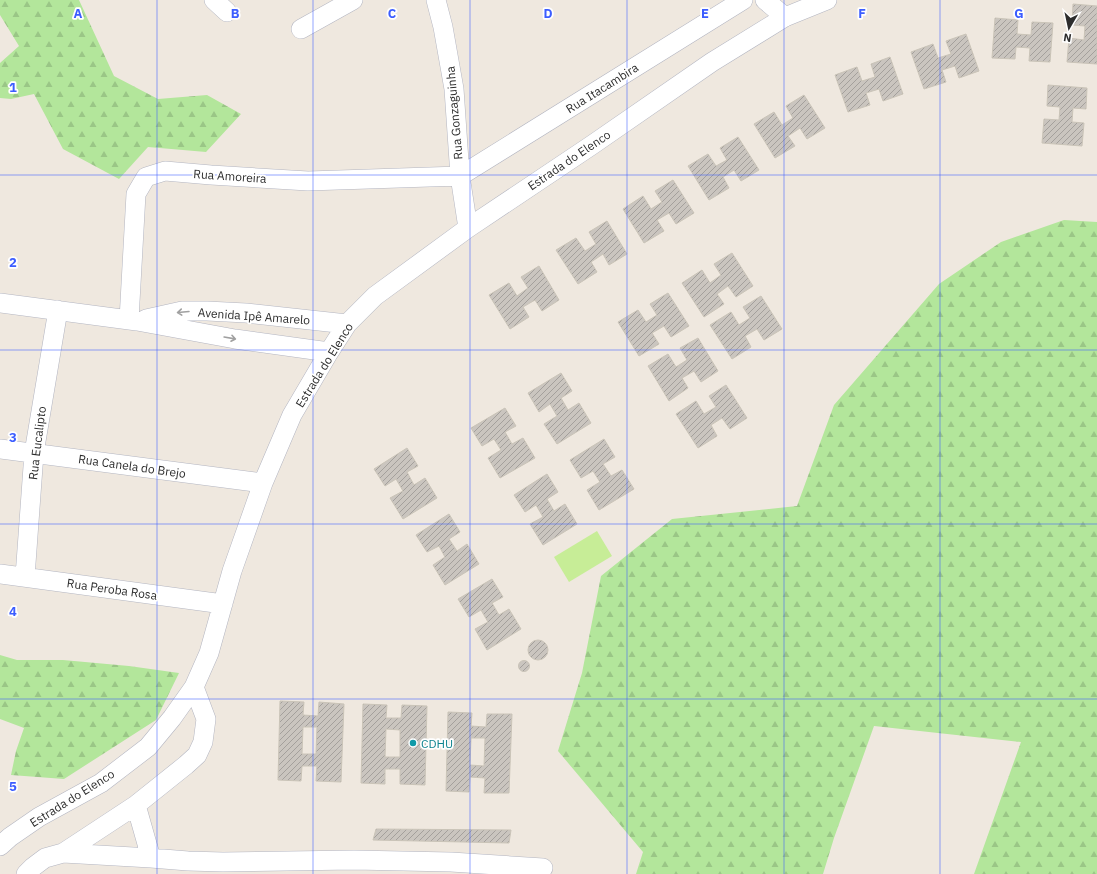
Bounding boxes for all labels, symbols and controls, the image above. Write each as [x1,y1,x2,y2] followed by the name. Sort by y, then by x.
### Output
[74,5,83,22] text: A
[231,5,240,22] text: B
[388,5,397,22] text: C
[543,5,553,22] text: D
[701,5,709,22] text: E
[858,5,866,22] text: F
[1014,5,1024,22] text: G
[1049,8,1089,48] north arrow
[1062,30,1072,45] text: N
[563,59,642,116] street label: Rua Itacambira
[442,65,466,160] street label: Rua Gonzaguinha
[9,79,17,96] text: 1
[525,127,614,193] street label: Estrada do Elenco
[193,166,268,186] street label: Rua Amoreira
[9,254,17,271] text: 2
[197,305,311,327] street label: Avenida Ipê Amarelo
[177,308,190,315] one-way arrow
[292,320,356,410] street label: Estrada do Elenco
[224,334,237,342] one-way arrow
[25,405,49,481] street label: Rua Eucalipto
[9,429,17,446] text: 3
[77,451,187,481] street label: Rua Canela do Brejo
[66,575,159,603] street label: Rua Peroba Rosa
[9,603,17,620] text: 4
[421,736,453,751] place label: CDHU
[408,738,418,748] marker: CDHU
[27,766,117,830] street label: Estrada do Elenco
[9,778,17,795] text: 5

